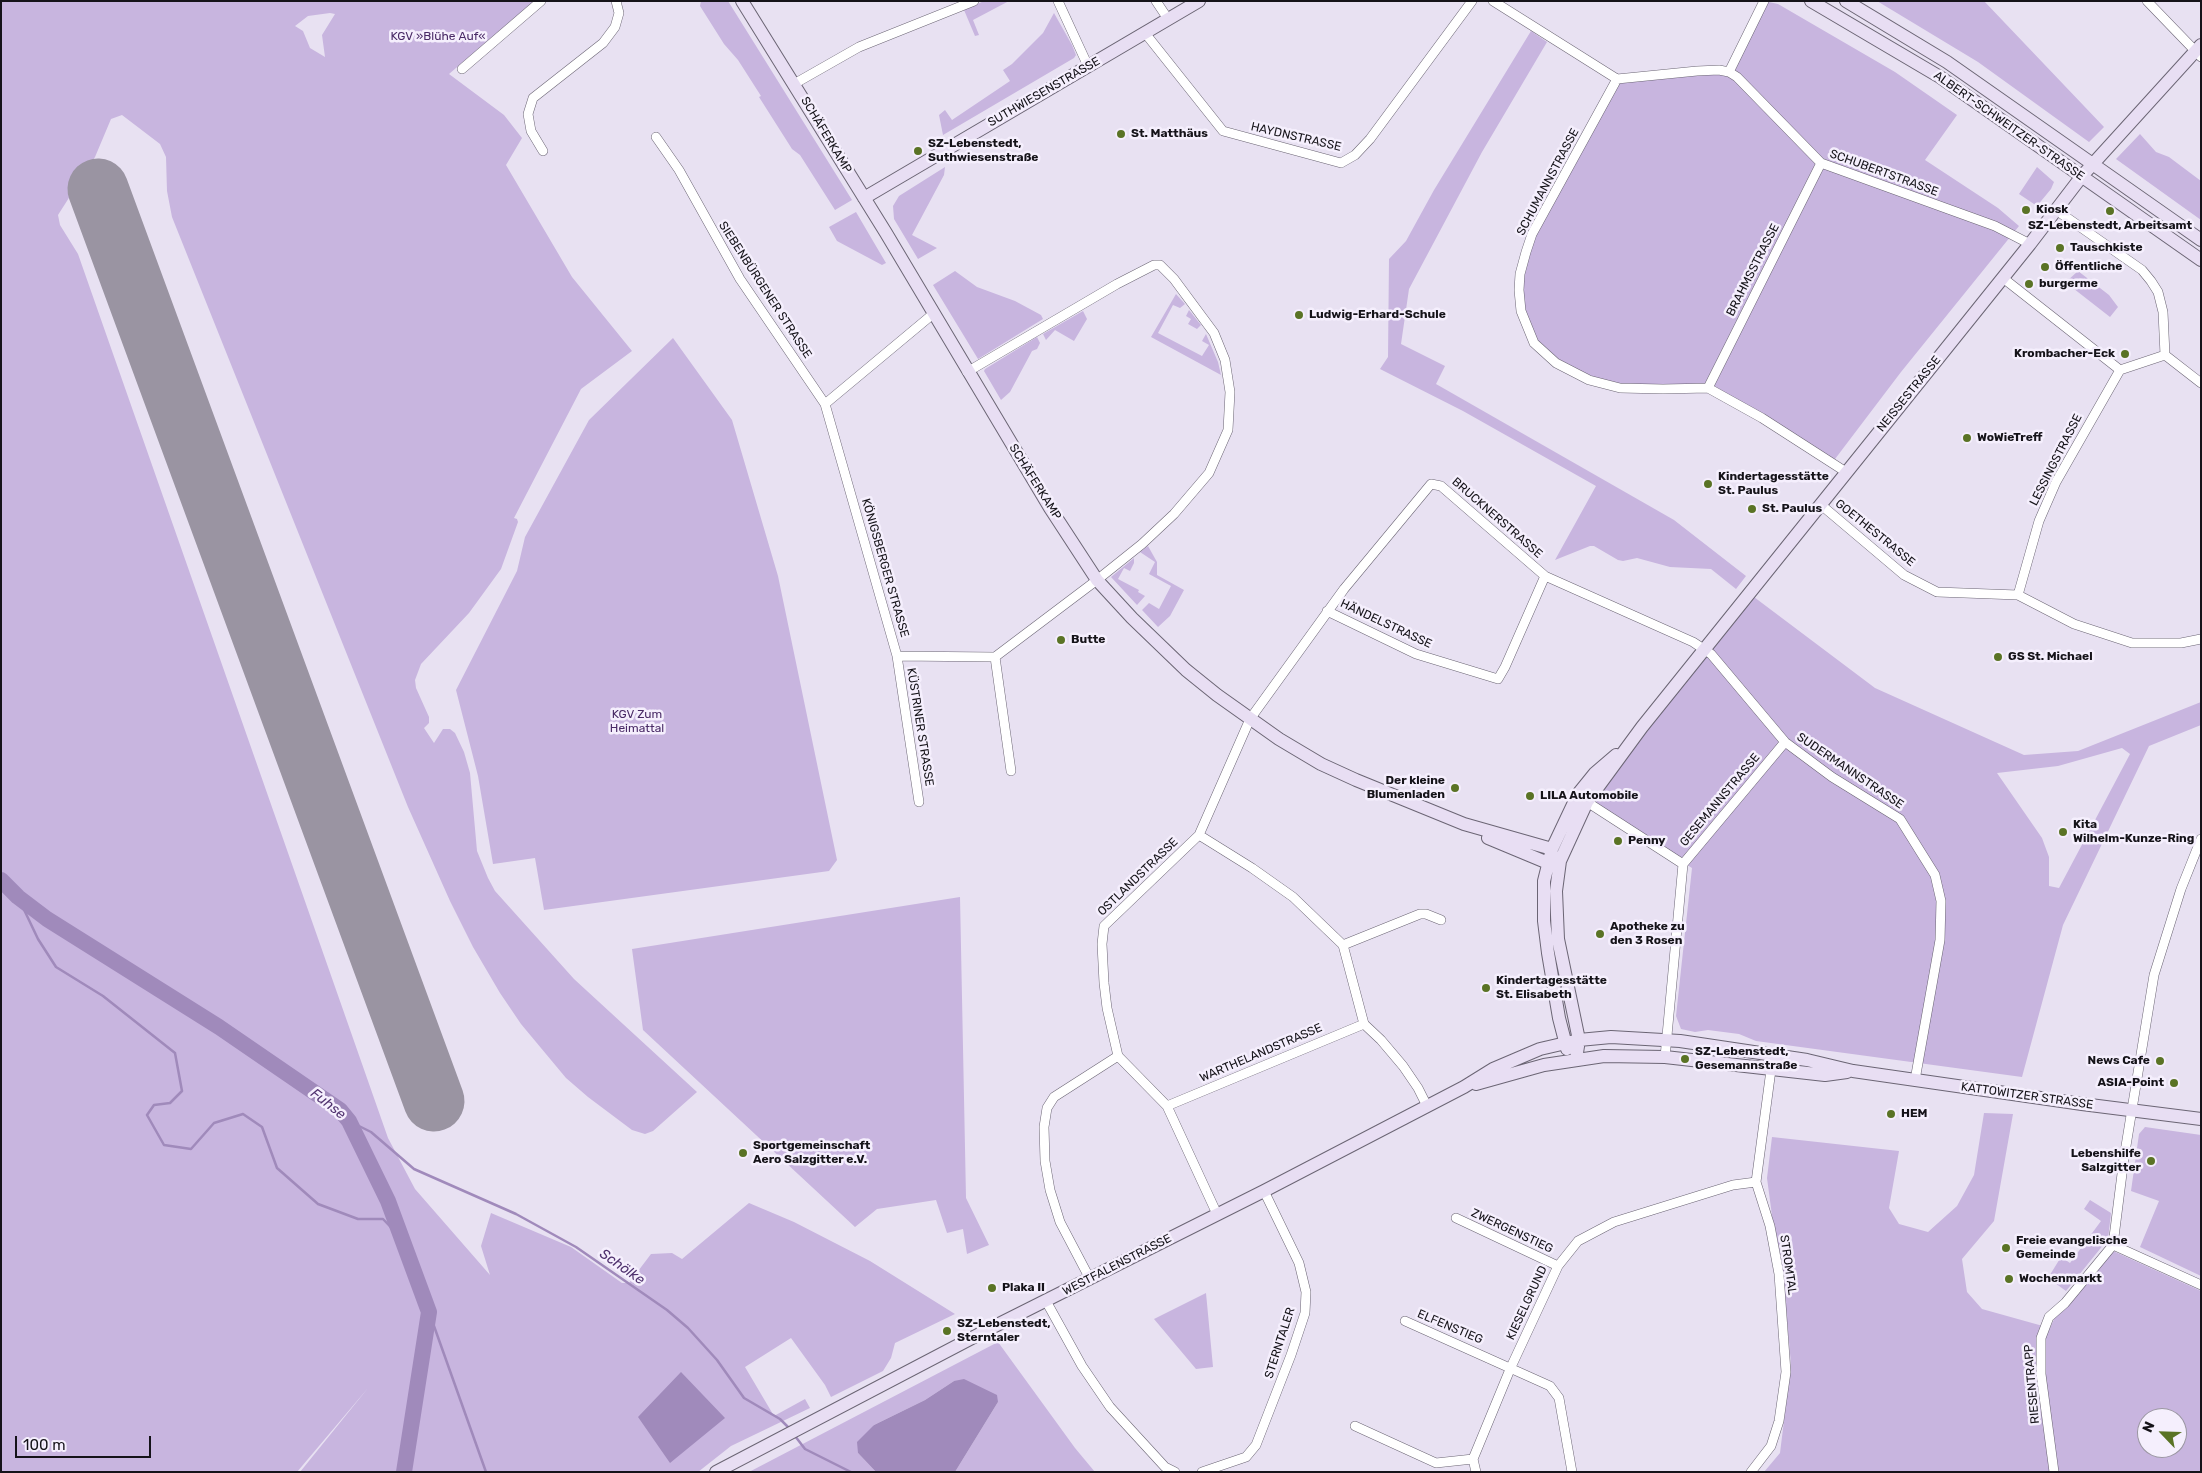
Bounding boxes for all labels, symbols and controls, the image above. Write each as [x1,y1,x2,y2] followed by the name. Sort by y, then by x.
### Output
[391,30,485,44] park label: KGV »Blühe Auf«
[985,54,1103,130] street label: SUTHWIESENSTRASSE
[1931,68,2087,184] street label: ALBERT-SCHWEITZER-STRASSE
[798,94,854,176] street label: SCHÄFERKAMP
[1249,120,1343,154] street label: HAYDNSTRASSE
[1514,126,1582,238] street label: SCHUMANNSTRASSE
[1131,127,1208,141] place label: St. Matthäus
[1115,128,1127,140] marker: St. Matthäus
[928,137,1038,165] place label: SZ-Lebenstedt, Suthwiesenstraße
[912,145,924,157] marker: SZ-Lebenstedt, Suthwiesenstraße
[1828,147,1940,199] street label: SCHUBERTSTRASSE
[2036,203,2068,217] place label: Kiosk
[2020,204,2032,216] marker: Kiosk
[2104,205,2116,217] marker: SZ-Lebenstedt, Arbeitsamt
[715,219,815,361] street label: SIEBENBÜRGENER STRASSE
[2028,219,2192,233] place label: SZ-Lebenstedt, Arbeitsamt
[1723,221,1783,319] street label: BRAHMSSTRASSE
[2070,241,2143,255] place label: Tauschkiste
[2054,242,2066,254] marker: Tauschkiste
[2055,260,2122,274] place label: Öffentliche
[2039,261,2051,273] marker: Öffentliche
[2039,277,2098,291] place label: burgerme
[2023,278,2035,290] marker: burgerme
[1309,308,1446,322] place label: Ludwig-Erhard-Schule
[1293,309,1305,321] marker: Ludwig-Erhard-Schule
[2014,347,2115,361] place label: Krombacher-Eck
[2119,348,2131,360] marker: Krombacher-Eck
[1874,353,1944,435] street label: NEISSESTRASSE
[2027,412,2085,508] street label: LESSINGSTRASSE
[1977,431,2042,445] place label: WoWieTreff
[1961,432,1973,444] marker: WoWieTreff
[1006,441,1064,523] street label: SCHÄFERKAMP
[1718,470,1829,498] place label: Kindertagesstätte St. Paulus
[1449,475,1545,561] street label: BRUCKNERSTRASSE
[1702,478,1714,490] marker: Kindertagesstätte St. Paulus
[1832,496,1918,570] street label: GOETHESTRASSE
[858,497,912,639] street label: KÖNIGSBERGER STRASSE
[1762,502,1822,516] place label: St. Paulus
[1746,503,1758,515] marker: St. Paulus
[1338,596,1434,652] street label: HÄNDELSTRASSE
[1071,633,1105,647] place label: Butte
[1055,634,1067,646] marker: Butte
[2008,650,2093,664] place label: GS St. Michael
[1992,651,2004,663] marker: GS St. Michael
[904,667,936,787] street label: KÜSTRINER STRASSE
[610,708,664,736] park label: KGV Zum Heimattal
[1794,730,1906,812] street label: SUDERMANNSTRASSE
[1677,751,1763,849] street label: GESEMANNSTRASSE
[1367,774,1445,802] place label: Der kleine Blumenladen
[1449,782,1461,794] marker: Der kleine Blumenladen
[1540,789,1638,803] place label: LILA Automobile
[1524,790,1536,802] marker: LILA Automobile
[2073,818,2194,846] place label: Kita Wilhelm-Kunze-Ring
[2057,826,2069,838] marker: Kita Wilhelm-Kunze-Ring
[1628,834,1666,848] place label: Penny
[1095,835,1181,919] street label: OSTLANDSTRASSE
[1612,835,1624,847] marker: Penny
[1610,920,1685,948] place label: Apotheke zu den 3 Rosen
[1594,928,1606,940] marker: Apotheke zu den 3 Rosen
[1496,974,1607,1002] place label: Kindertagesstätte St. Elisabeth
[1480,982,1492,994] marker: Kindertagesstätte St. Elisabeth
[1198,1021,1324,1085] street label: WARTHELANDSTRASSE
[1695,1045,1797,1073] place label: SZ-Lebenstedt, Gesemannstraße
[1679,1053,1691,1065] marker: SZ-Lebenstedt, Gesemannstraße
[2088,1054,2150,1068] place label: News Cafe
[2154,1055,2166,1067] marker: News Cafe
[2098,1076,2164,1090] place label: ASIA-Point
[2168,1077,2180,1089] marker: ASIA-Point
[1960,1080,2094,1112] street label: KATTOWITZER STRASSE
[307,1085,349,1123] water label: Fuhse
[1901,1107,1928,1121] place label: HEM
[1885,1108,1897,1120] marker: HEM
[753,1139,870,1167] place label: Sportgemeinschaft Aero Salzgitter e.V.
[737,1147,749,1159] marker: Sportgemeinschaft Aero Salzgitter e.V.
[2071,1147,2141,1175] place label: Lebenshilfe Salzgitter
[2145,1155,2157,1167] marker: Lebenshilfe Salzgitter
[1469,1206,1555,1256] street label: ZWERGENSTIEG
[1060,1231,1174,1299] street label: WESTFALENSTRASSE
[1777,1234,1799,1296] street label: STROMTAL
[2016,1234,2128,1262] place label: Freie evangelische Gemeinde
[2000,1242,2012,1254] marker: Freie evangelische Gemeinde
[596,1245,648,1289] water label: Schölke
[1504,1264,1550,1342] street label: KIESELGRUND
[2019,1272,2102,1286] place label: Wochenmarkt
[2003,1273,2015,1285] marker: Wochenmarkt
[1002,1281,1045,1295] place label: Plaka II
[986,1282,998,1294] marker: Plaka II
[1262,1306,1298,1380] street label: STERNTALER
[1415,1307,1485,1347] street label: ELFENSTIEG
[957,1317,1051,1345] place label: SZ-Lebenstedt, Sterntaler
[941,1325,953,1337] marker: SZ-Lebenstedt, Sterntaler
[2021,1344,2043,1424] street label: RIESENTRAPP
[2137,1408,2187,1458] north arrow
[2139,1419,2159,1435] text: N
[18,1426,154,1458] scale bar
[23,1436,65,1454] text: 100 m

